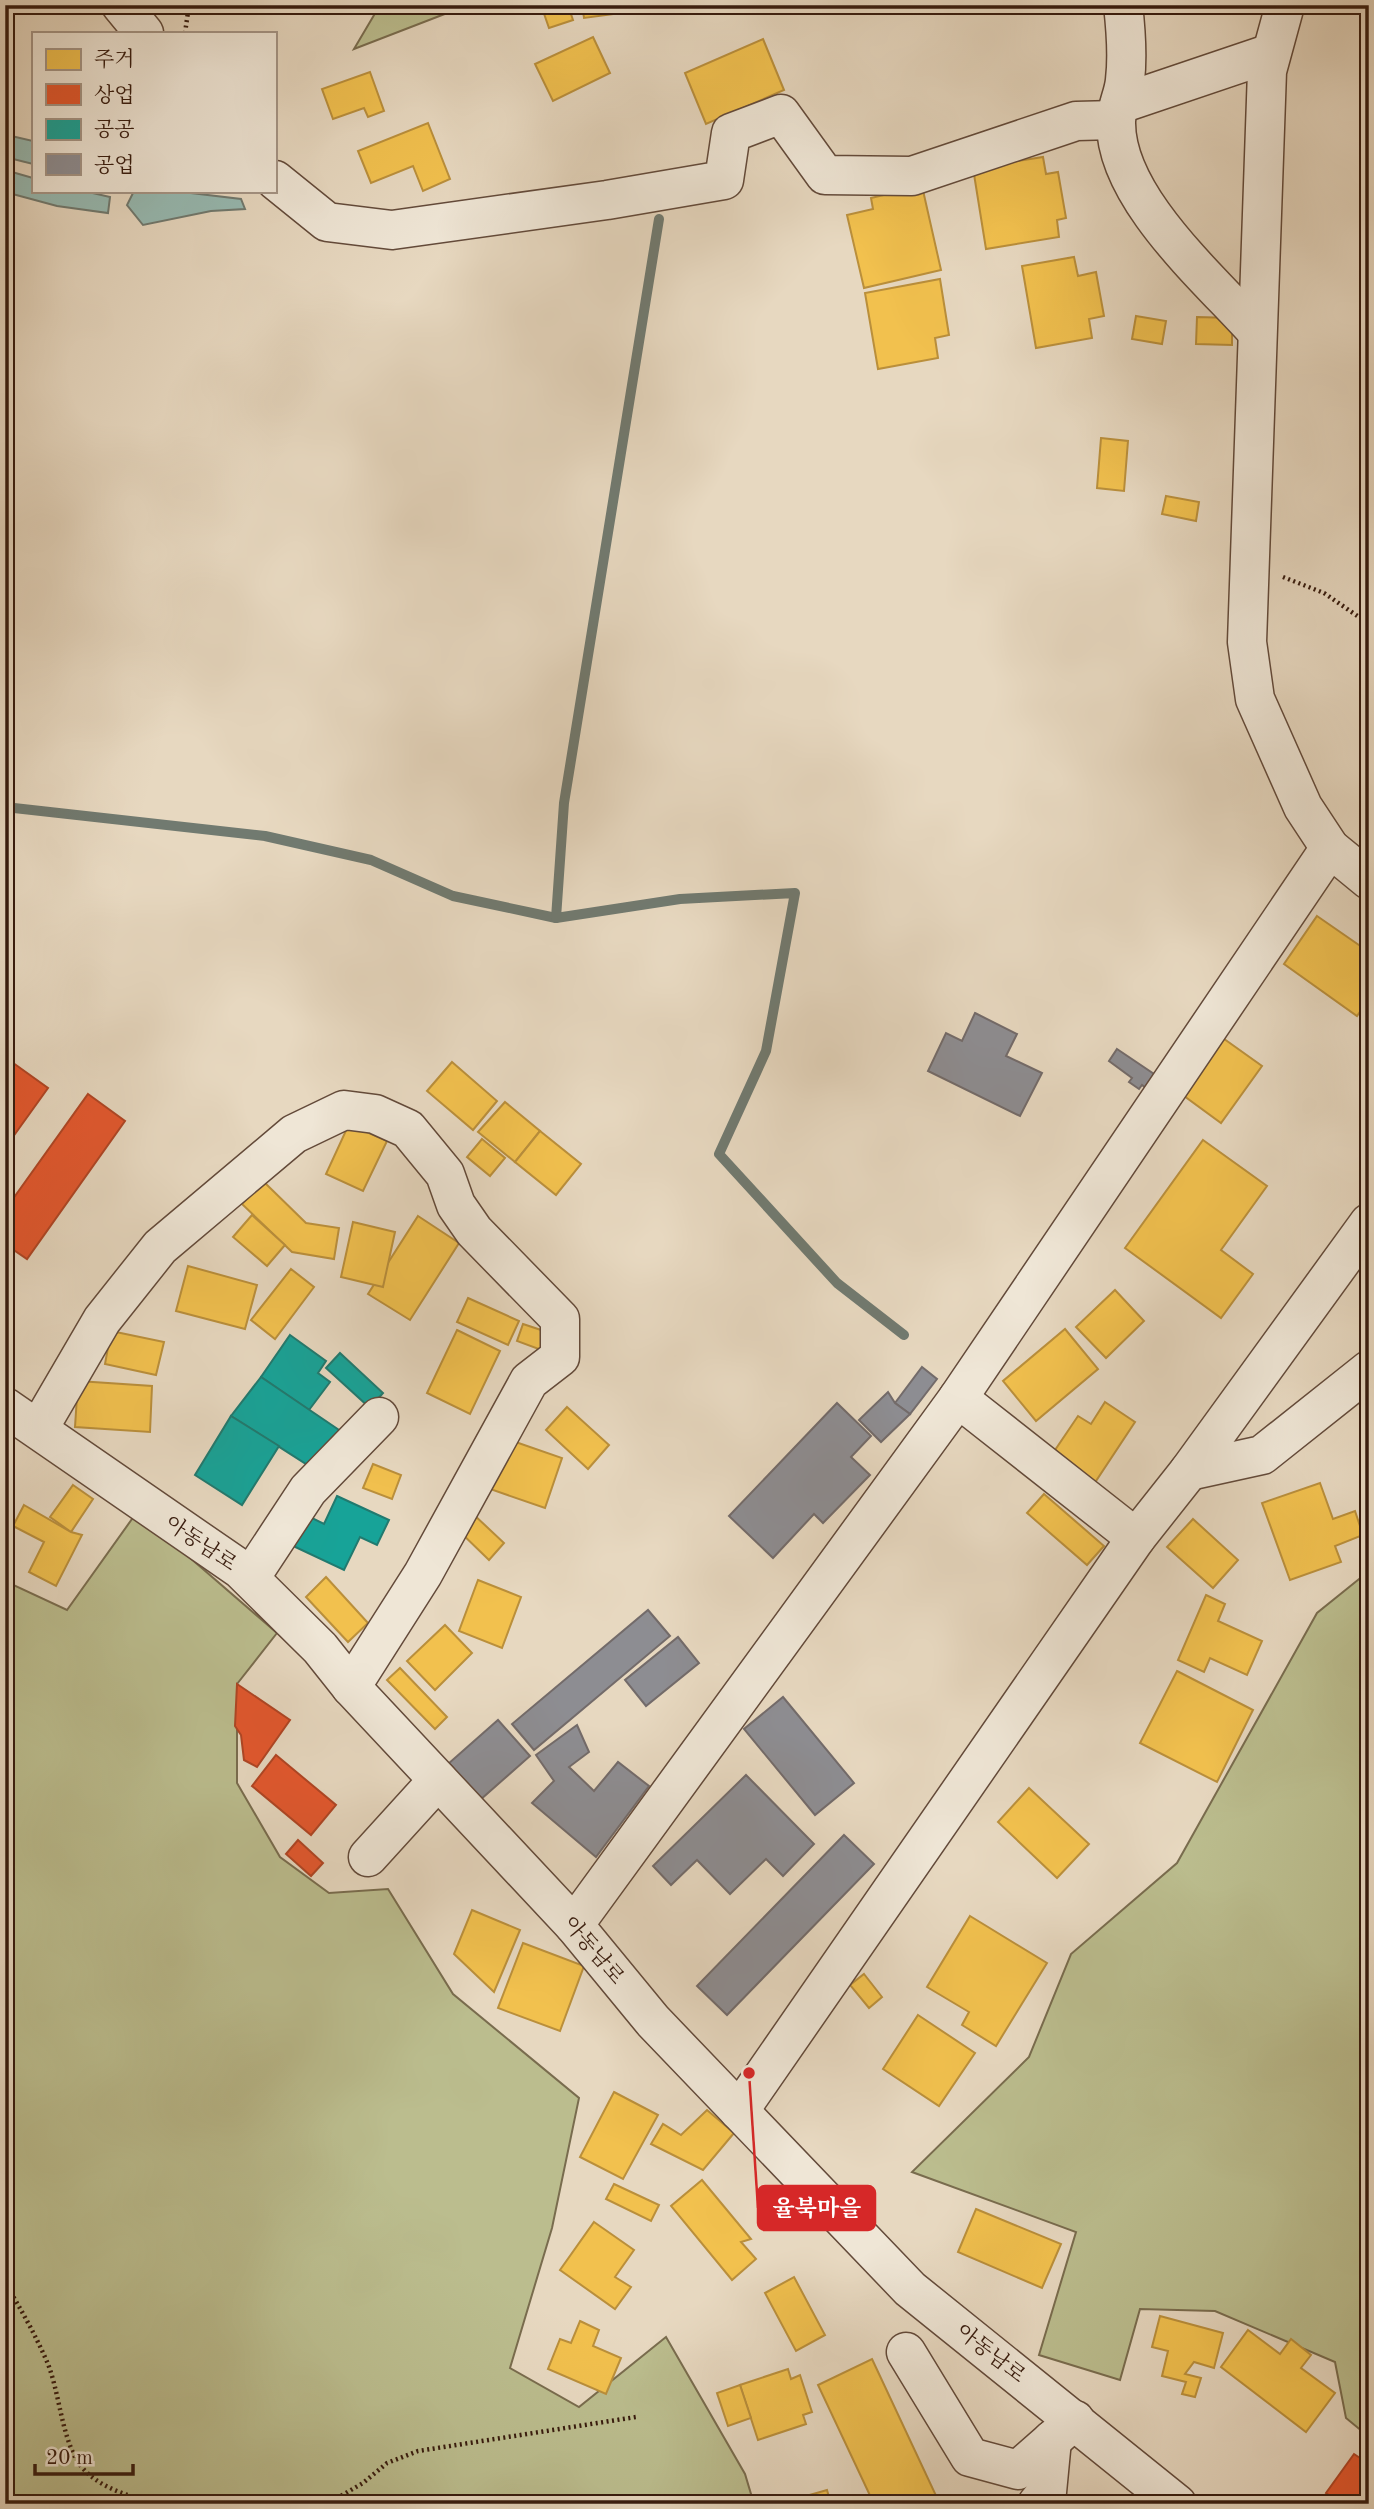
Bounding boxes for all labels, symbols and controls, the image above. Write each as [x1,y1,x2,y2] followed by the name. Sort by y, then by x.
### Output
[32,32,276,192] legend
[94,48,135,71] text: 주거
[94,84,135,107] text: 상업
[94,119,135,141] text: 공공
[94,154,135,177] text: 공업
[161,1511,241,1576] street label: 아동남로
[559,1912,629,1989] street label: 아동남로
[758,2186,875,2230] callout: 율북마을
[773,2195,861,2221] text: 율북마을
[952,2319,1030,2387] street label: 아동남로
[35,2432,133,2476] scale bar
[46,2448,93,2469] text: 20 m

